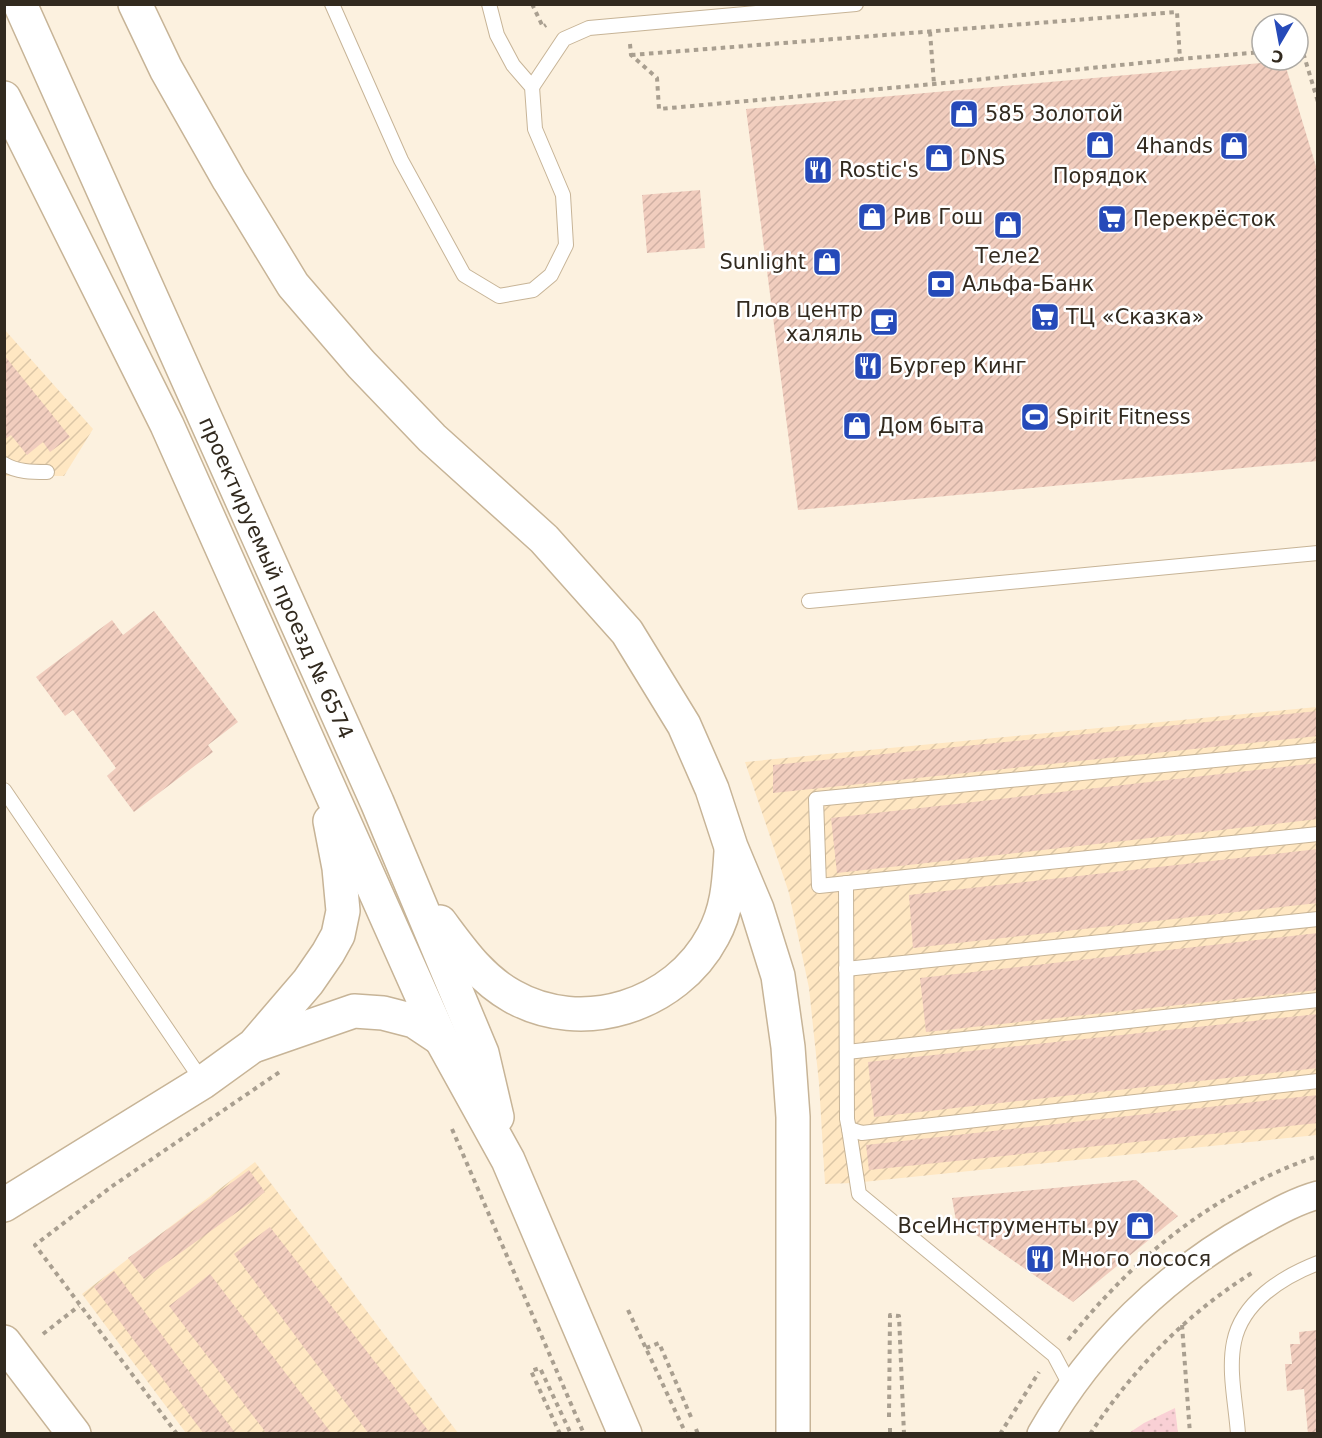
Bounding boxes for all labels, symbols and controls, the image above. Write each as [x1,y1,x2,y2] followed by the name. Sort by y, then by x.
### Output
[1250,12,1310,72] north arrow
[1270,46,1285,67] text: С
[948,98,980,130] shop icon: 585 Золотой
[985,102,1123,126] place label: 585 Золотой
[1084,129,1116,161] shop icon: Порядок
[1218,130,1250,162] shop icon: 4hands
[1136,134,1213,158] place label: 4hands
[923,142,955,174] shop icon: DNS
[960,146,1005,170] place label: DNS
[802,154,834,186] restaurant icon: Rostic's
[839,158,919,182] place label: Rostic's
[1053,164,1147,188] place label: Порядок
[856,201,888,233] shop icon: Рив Гош
[1096,203,1128,235] supermarket icon: Перекрёсток
[893,205,983,229] place label: Рив Гош
[1133,207,1276,231] place label: Перекрёсток
[992,209,1024,241] shop icon: Теле2
[974,244,1041,268] place label: Теле2
[811,246,843,278] shop icon: Sunlight
[720,250,806,274] place label: Sunlight
[925,268,957,300] bank icon: Альфа-Банк
[962,272,1094,296] place label: Альфа-Банк
[735,298,863,346] place label: Плов центр халяль
[1029,301,1061,333] supermarket icon: ТЦ «Сказка»
[1065,305,1204,329] place label: ТЦ «Сказка»
[868,306,900,338] cafe icon: Плов центр халяль
[852,350,884,382] restaurant icon: Бургер Кинг
[889,354,1026,378] place label: Бургер Кинг
[1019,401,1051,433] sports icon: Spirit Fitness
[1056,405,1191,429] place label: Spirit Fitness
[841,410,873,442] shop icon: Дом быта
[194,413,358,743] street label: проектируемый проезд № 6574
[878,414,984,438] place label: Дом быта
[1124,1210,1156,1242] shop icon: ВсеИнструменты.ру
[897,1214,1119,1238] place label: ВсеИнструменты.ру
[1024,1243,1056,1275] restaurant icon: Много лосося
[1061,1247,1211,1271] place label: Много лосося

